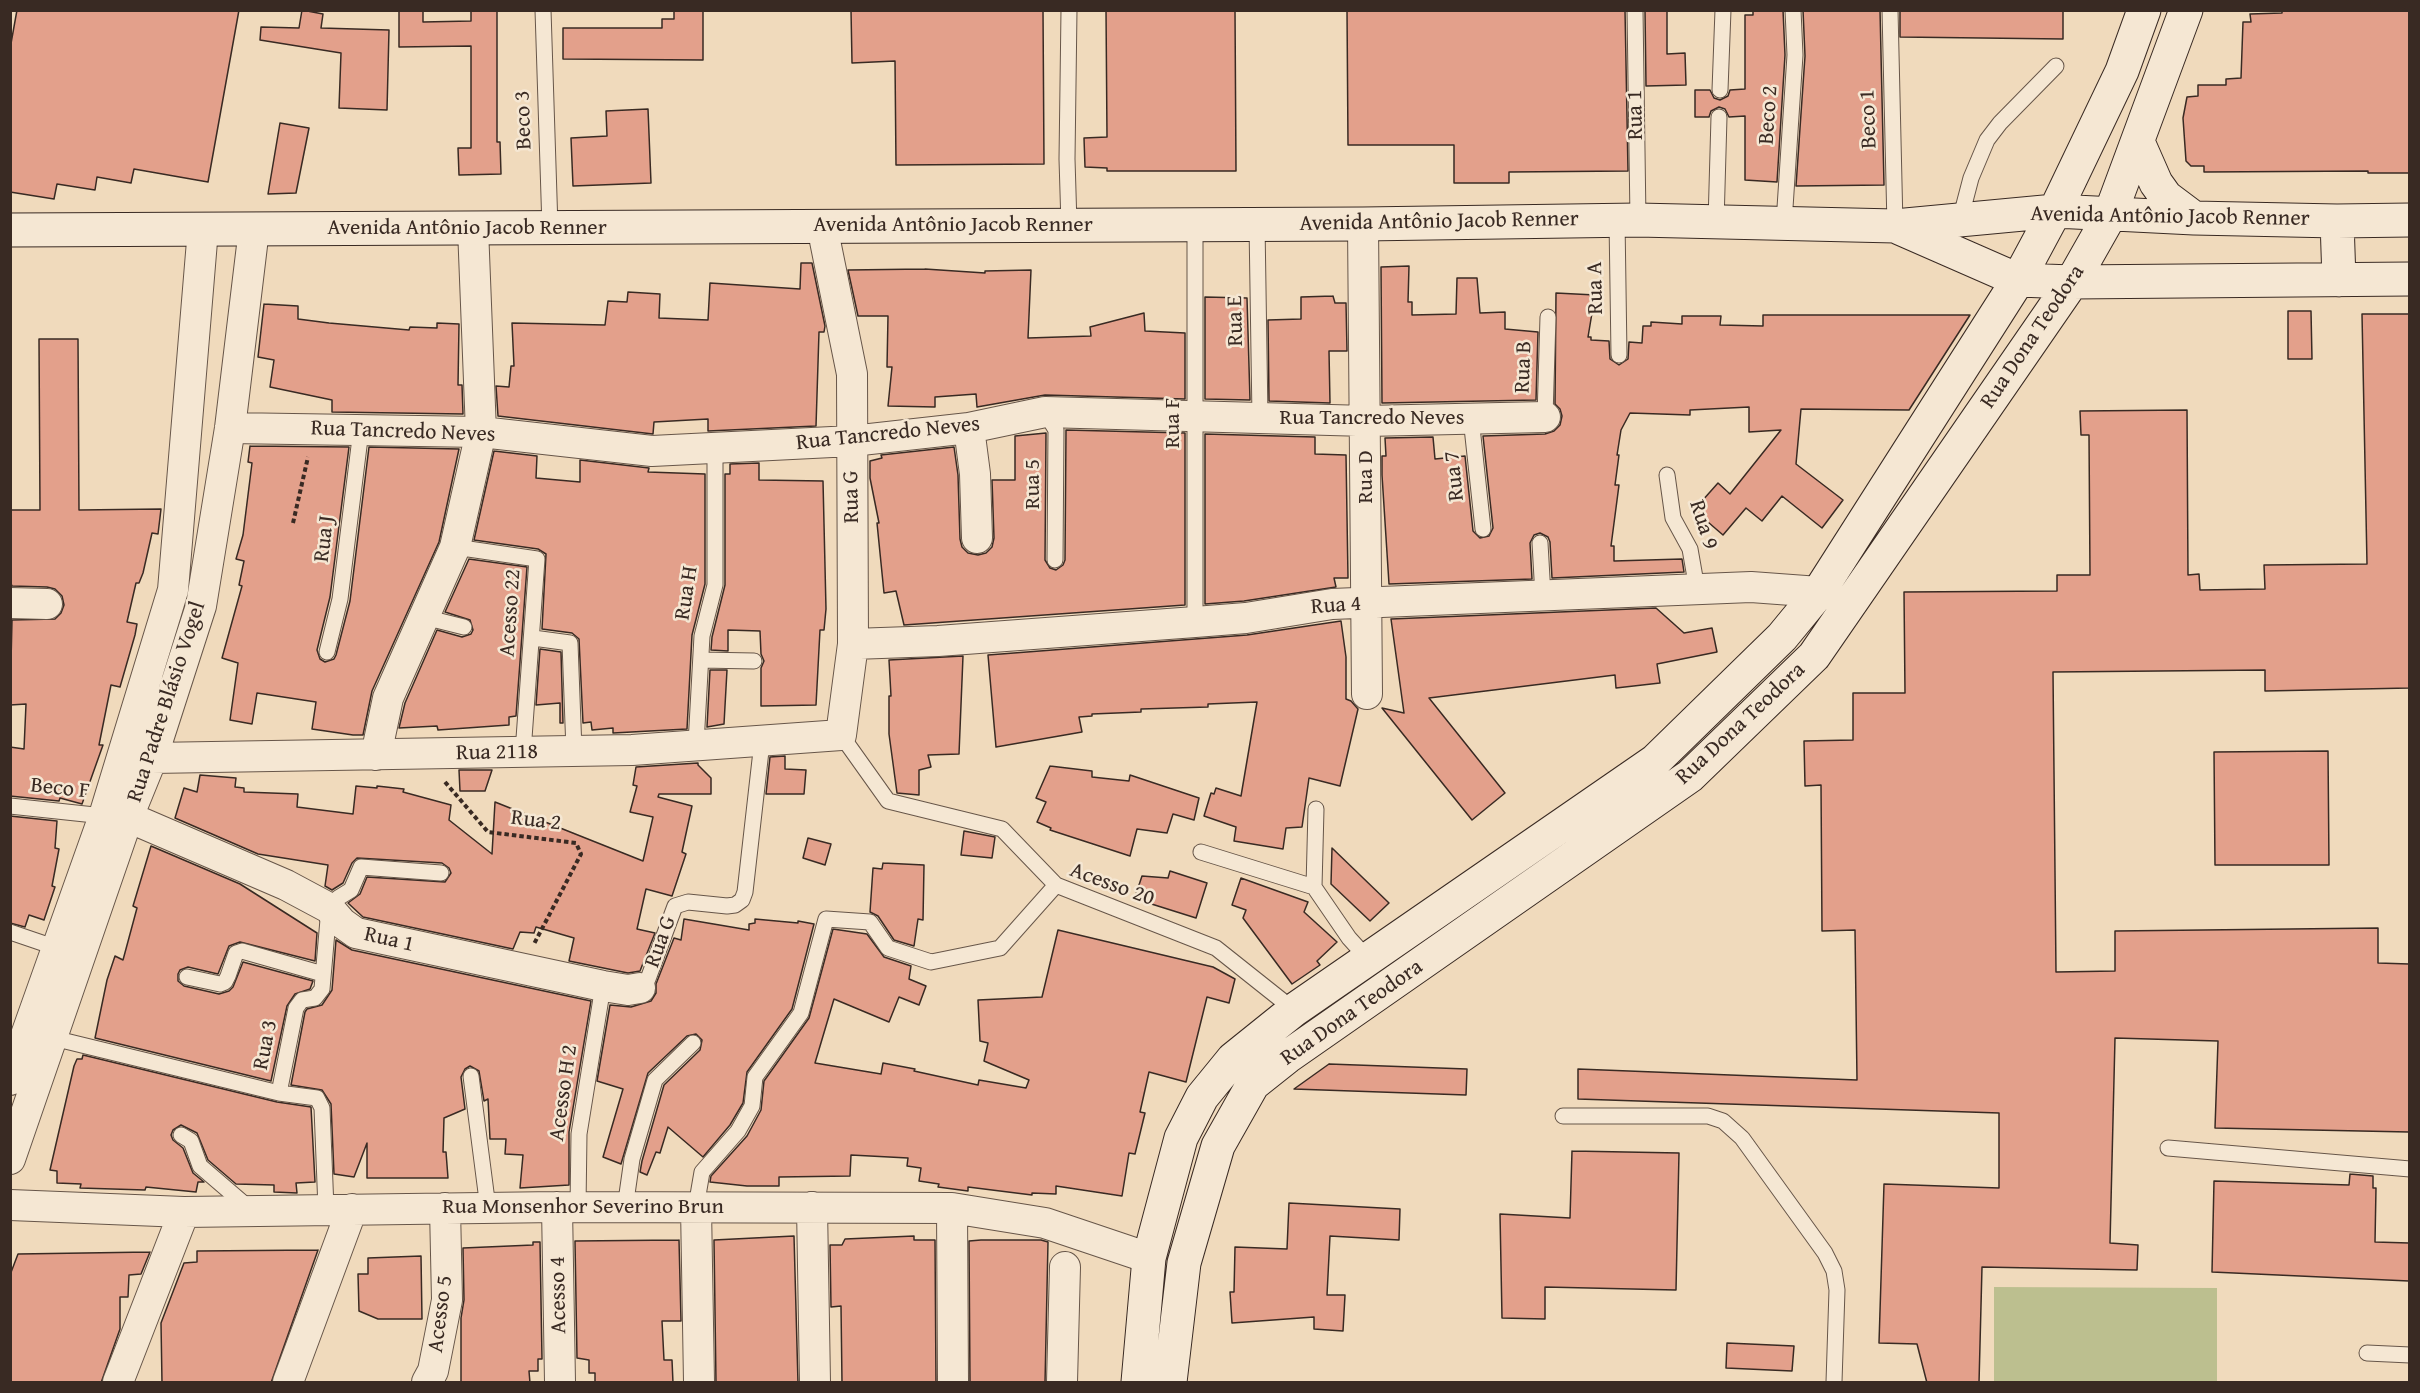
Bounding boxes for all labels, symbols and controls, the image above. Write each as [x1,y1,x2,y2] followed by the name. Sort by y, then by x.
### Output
[1754,85,1784,145] street label: Beco 2
[1855,89,1883,149] street label: Beco 1
[510,90,538,150] street label: Beco 3
[1622,90,1650,140] street label: Rua 1
[2030,201,2310,233] street label: Avenida Antônio Jacob Renner
[1299,206,1579,238] street label: Avenida Antônio Jacob Renner
[813,212,1093,238] street label: Avenida Antônio Jacob Renner
[327,215,607,241] street label: Avenida Antônio Jacob Renner
[1975,260,2091,414] street label: Rua Dona Teodora
[1582,261,1610,315] street label: Rua A
[1222,295,1250,347] street label: Rua E
[1510,340,1538,394] street label: Rua B
[1160,398,1186,448] street label: Rua F
[1280,405,1464,431] street label: Rua Tancredo Neves
[795,411,981,457] street label: Rua Tancredo Neves
[310,416,496,448] street label: Rua Tancredo Neves
[1353,450,1379,504] street label: Rua D
[1439,450,1471,502] street label: Rua 7
[1020,459,1046,509] street label: Rua 5
[838,470,866,524] street label: Rua G
[1683,497,1723,553] street label: Rua 9
[309,514,341,564] street label: Rua J
[670,564,704,622] street label: Rua H
[495,568,527,658] street label: Acesso 22
[1310,591,1362,621] street label: Rua 4
[122,598,212,806] street label: Rua Padre Blásio Vogel
[1671,657,1811,791] street label: Rua Dona Teodora
[456,739,538,767] street label: Rua 2118
[29,773,91,805] street label: Beco F
[509,805,563,837] street label: Rua 2
[1066,858,1158,912] street label: Acesso 20
[640,913,682,971] street label: Rua G
[361,921,417,959] street label: Rua 1
[1276,954,1428,1072] street label: Rua Dona Teodora
[248,1018,284,1072] street label: Rua 3
[544,1043,584,1143] street label: Acesso H 2
[442,1194,724,1220] street label: Rua Monsenhor Severino Brun
[545,1256,573,1334] street label: Acesso 4
[423,1274,459,1354] street label: Acesso 5

